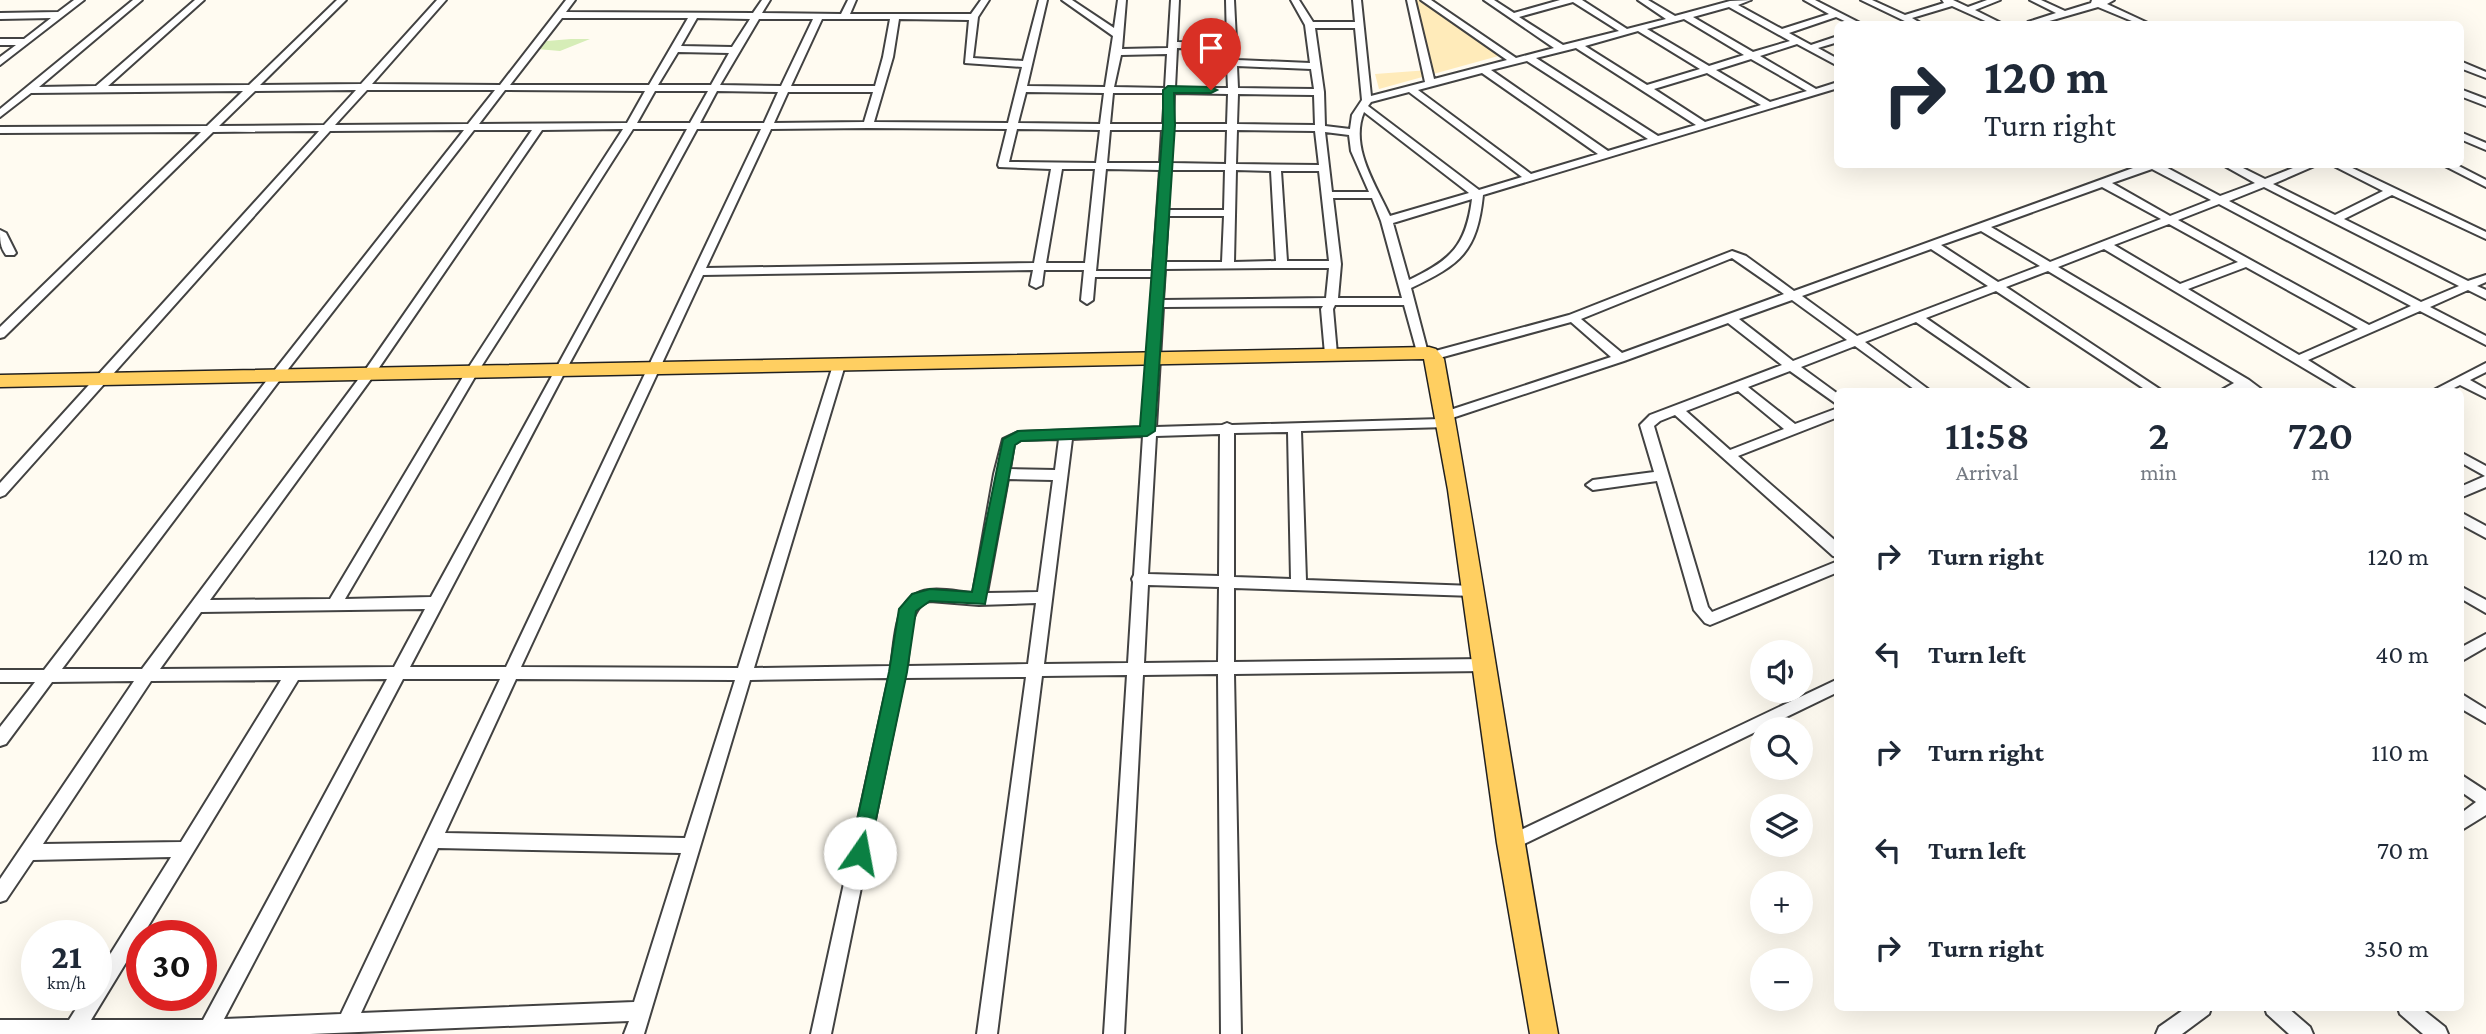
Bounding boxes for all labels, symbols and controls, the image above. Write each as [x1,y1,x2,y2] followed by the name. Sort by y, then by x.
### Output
[1181,18,1241,90] pin
[1192,29,1230,67] icon: arrive
[1869,49,1960,140] icon: right
[1984,49,2108,104] text: 120 m
[1984,107,2116,143] text: Turn right
[1945,411,2030,458] text: 11:58
[2148,411,2169,458] text: 2
[2288,411,2353,458] text: 720
[1956,459,2018,485] text: Arrival
[2140,459,2177,485] text: min
[2311,459,2330,485] text: m
[1869,537,1907,575] icon: right
[1928,542,2044,571] text: Turn right
[2368,542,2429,571] text: 120 m
[1869,635,1907,673] icon: left
[1750,640,1813,1011] map controls
[1750,640,1813,703] button: sound
[1928,640,2026,669] text: Turn left
[2375,640,2429,669] text: 40 m
[1750,717,1813,780] button: search
[1869,733,1907,771] icon: right
[1928,738,2044,767] text: Turn right
[2371,738,2429,767] text: 110 m
[1750,794,1813,857] button: layers
[823,816,897,890] position arrow
[1869,831,1907,869] icon: left
[1928,836,2026,865] text: Turn left
[2377,836,2429,865] text: 70 m
[1750,871,1813,934] button: +
[126,920,217,1011] speed limit sign: 30
[1869,929,1907,967] icon: right
[1928,934,2044,963] text: Turn right
[2364,934,2429,963] text: 350 m
[51,937,82,976] text: 21
[1750,948,1813,1011] button: −
[47,973,86,993] text: km/h

